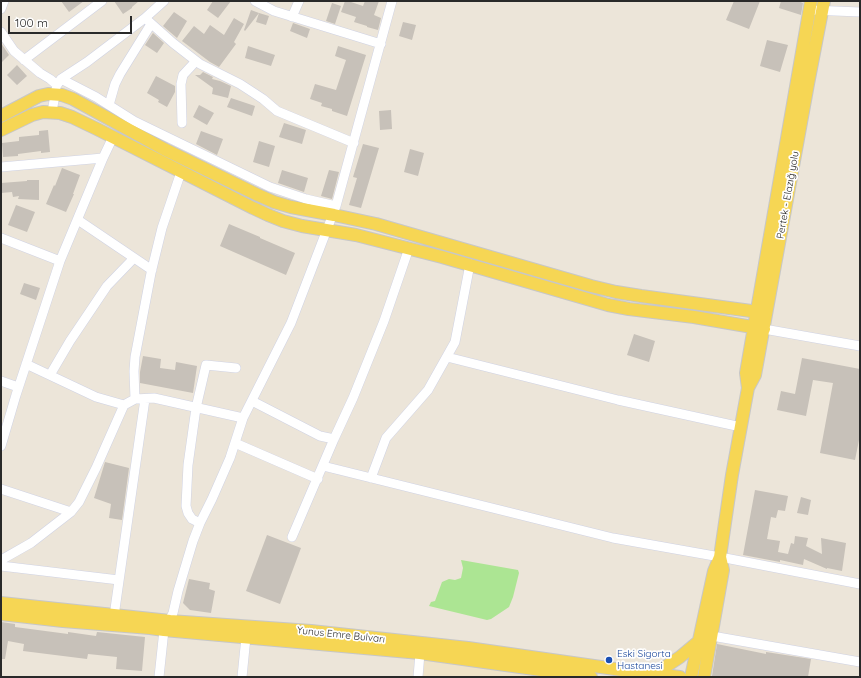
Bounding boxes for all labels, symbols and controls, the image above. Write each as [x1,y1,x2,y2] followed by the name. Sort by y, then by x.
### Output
[10,8,134,34] scale bar
[15,15,48,30] text: 100 m
[774,150,802,240] street label: Pertek - Elazığ yolu
[296,624,386,646] street label: Yunus Emre Bulvarı
[617,648,671,672] place label: Eski Sigorta Hastanesi
[604,655,614,665] marker: Eski Sigorta Hastanesi

